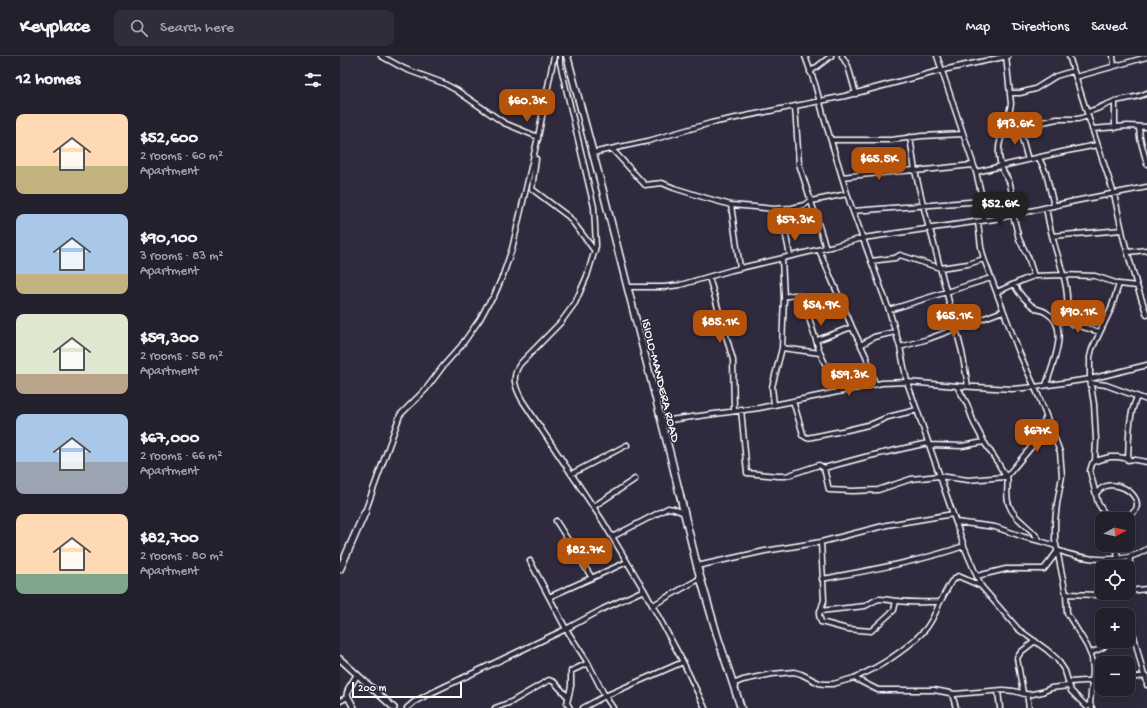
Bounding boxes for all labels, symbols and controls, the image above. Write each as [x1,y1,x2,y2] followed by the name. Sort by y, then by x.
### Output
[114,10,394,46] search box
[20,16,90,39] text: Keyplace
[128,17,150,39] icon: search
[160,19,234,37] text: Search here
[966,19,990,36] text: Map
[1012,19,1069,36] text: Directions
[1091,19,1127,36] text: Saved
[302,69,324,91] icon: filters
[16,70,80,90] text: 12 homes
[494,89,560,123] pin: $60.3K
[508,94,546,109] text: $60.3K
[982,112,1048,146] pin: $93.6K
[997,117,1033,132] text: $93.6K
[140,129,198,149] text: $52,600
[48,130,96,178] icon: home
[846,147,912,181] pin: $65.5K
[140,149,223,164] text: 2 rooms · 60 m²
[860,152,898,167] text: $65.5K
[140,164,199,179] text: Apartment
[967,192,1033,226] pin: $52.6K
[982,197,1018,212] text: $52.6K
[762,208,828,242] pin: $57.3K
[776,213,814,228] text: $57.3K
[140,229,197,249] text: $90,100
[48,230,96,278] icon: home
[140,249,224,264] text: 3 rooms · 83 m²
[140,264,199,279] text: Apartment
[788,293,854,327] pin: $54.9K
[803,298,839,313] text: $54.9K
[1045,300,1111,334] pin: $90.1K
[921,304,987,338] pin: $65.1K
[1060,305,1096,320] text: $90.1K
[936,309,972,324] text: $65.1K
[687,310,753,344] pin: $85.1K
[702,315,738,330] text: $85.1K
[637,317,682,444] street label: ISIOLO-MANDERA ROAD
[140,329,199,349] text: $59,300
[48,330,96,378] icon: home
[140,349,223,364] text: 2 rooms · 58 m²
[816,363,882,397] pin: $59.3K
[140,364,199,379] text: Apartment
[830,368,868,383] text: $59.3K
[1013,419,1061,453] pin: $67K
[1024,424,1050,439] text: $67K
[140,429,199,449] text: $67,000
[48,430,96,478] icon: home
[140,449,222,464] text: 2 rooms · 66 m²
[140,464,199,479] text: Apartment
[1095,512,1135,552] north arrow
[1095,512,1135,696] map controls
[140,529,199,549] text: $82,700
[48,530,96,578] icon: home
[552,538,618,572] pin: $82.7K
[566,543,604,558] text: $82.7K
[140,549,224,564] text: 2 rooms · 80 m²
[1095,560,1135,600] button: locate
[140,564,199,579] text: Apartment
[1095,608,1135,648] button: +
[1095,656,1135,696] button: −
[352,680,462,699] scale bar
[358,683,386,695] text: 200 m

